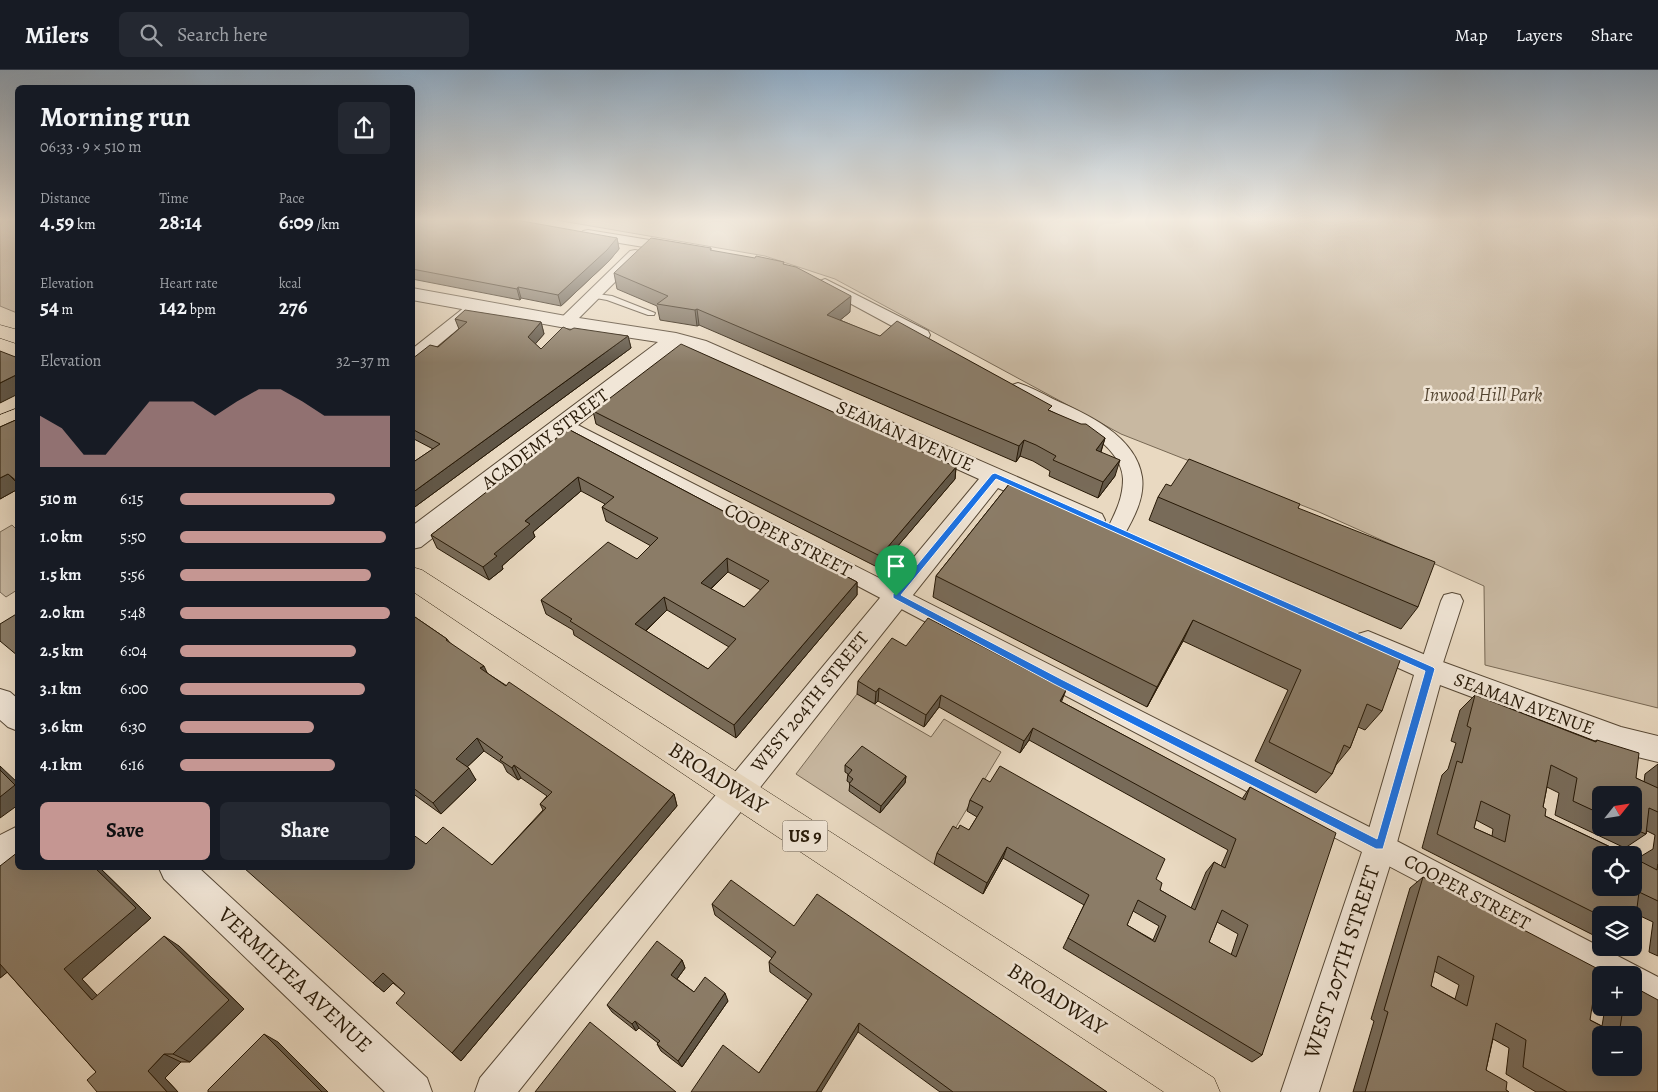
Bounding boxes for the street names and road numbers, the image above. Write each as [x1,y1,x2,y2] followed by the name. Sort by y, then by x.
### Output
[475,382,615,496] street label: ACADEMY STREET
[832,394,978,478] street label: SEAMAN AVENUE
[720,497,857,584] street label: COOPER STREET
[744,626,875,779] street label: WEST 204TH STREET
[1450,666,1598,742] street label: SEAMAN AVENUE
[663,735,774,822] street label: BROADWAY
[782,820,828,851] road number: US 9
[1399,848,1535,937] street label: COOPER STREET
[1296,862,1387,1063] street label: WEST 207TH STREET
[211,900,379,1059] street label: VERMILYEA AVENUE
[1002,956,1113,1043] street label: BROADWAY

